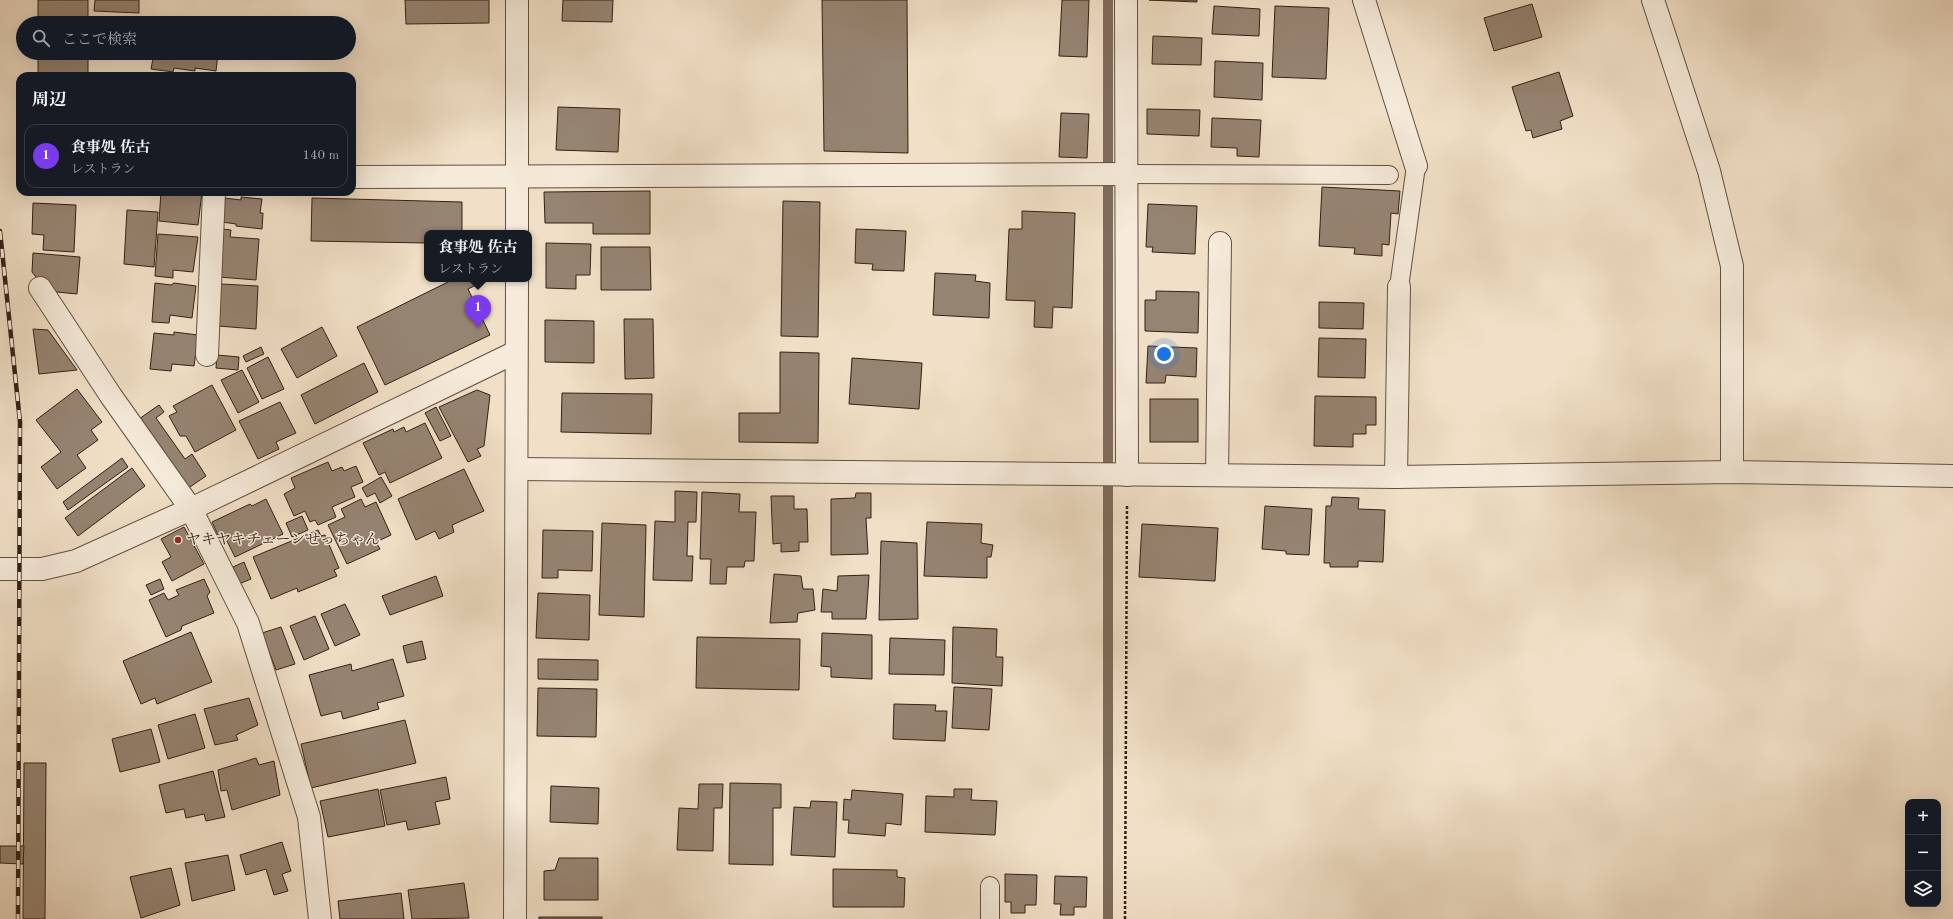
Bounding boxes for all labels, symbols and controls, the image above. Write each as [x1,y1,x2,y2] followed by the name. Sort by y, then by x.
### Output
[16,16,356,60] search box
[30,27,52,49] icon: search
[62,33,137,48] text: ここで検索
[32,92,66,109] text: 周辺
[71,141,150,156] text: 食事処 佐古
[42,149,50,162] text: 1
[302,149,339,162] text: 140 m
[71,163,136,176] text: レストラン
[424,230,532,282] popup
[438,241,518,256] text: 食事処 佐古
[438,263,503,276] text: レストラン
[465,295,491,328] pin: 1
[1154,344,1174,364] your location
[186,532,380,548] place label: ヤキヤキチェーンせっちゃん
[173,535,183,545] marker: ヤキヤキチェーンせっちゃん
[1905,799,1941,907] map controls
[1905,799,1941,835] button: +
[1905,835,1941,871] button: −
[1905,871,1941,907] button: layers

